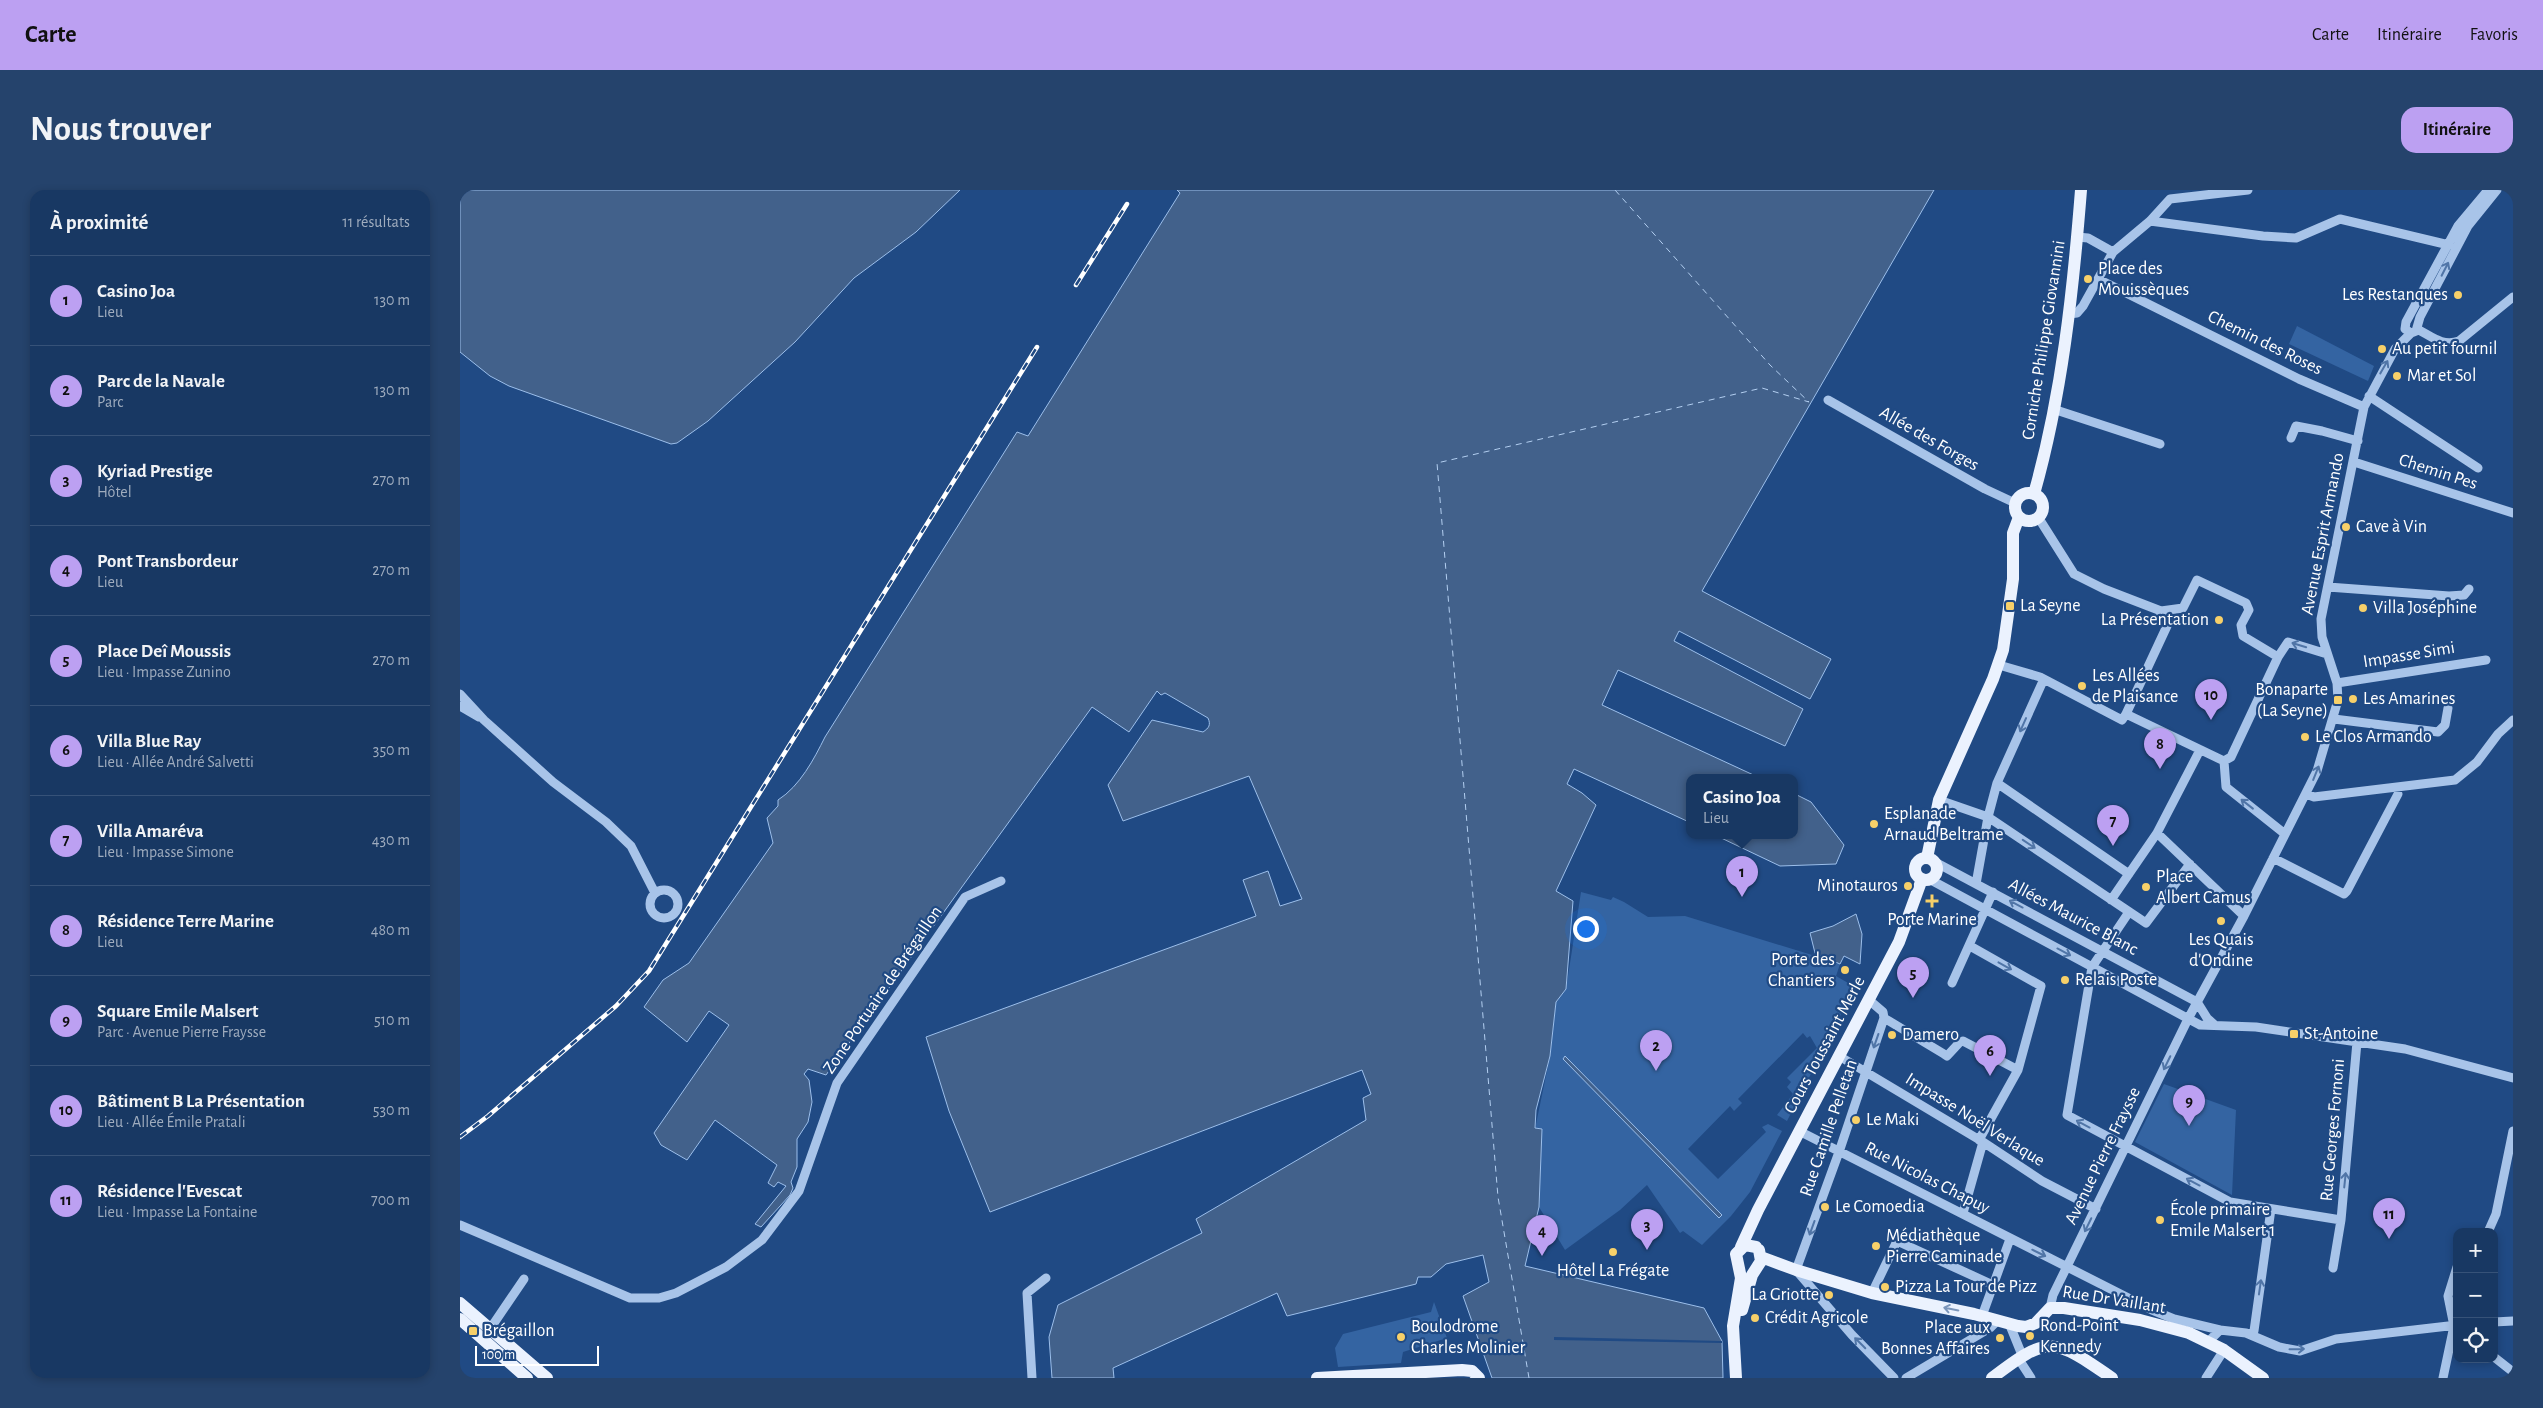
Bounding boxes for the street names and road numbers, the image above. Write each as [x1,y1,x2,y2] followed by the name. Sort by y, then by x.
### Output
[2019,239,2069,441] street label: Corniche Philippe Giovannini
[2205,307,2325,379] street label: Chemin des Roses
[1876,403,1982,475] street label: Allée des Forges
[2298,451,2348,617] street label: Avenue Esprit Armando
[2396,451,2480,493] street label: Chemin Pes
[2362,639,2456,671] street label: Impasse Simi
[2005,875,2141,959] street label: Allées Maurice Blanc
[820,903,946,1077] street label: Zone Portuaire de Brégaillon
[1781,973,1869,1117] street label: Cours Toussaint Merle
[1797,1057,1861,1199] street label: Rue Camille Pelletan
[2318,1058,2348,1202] street label: Rue Georges Fornoni
[1902,1070,2048,1170] street label: Impasse Noël Verlaque
[2062,1084,2144,1228] street label: Avenue Pierre Fraysse
[1862,1139,1993,1217] street label: Rue Nicolas Chapuy
[2061,1283,2167,1317] street label: Rue Dr Vaillant

